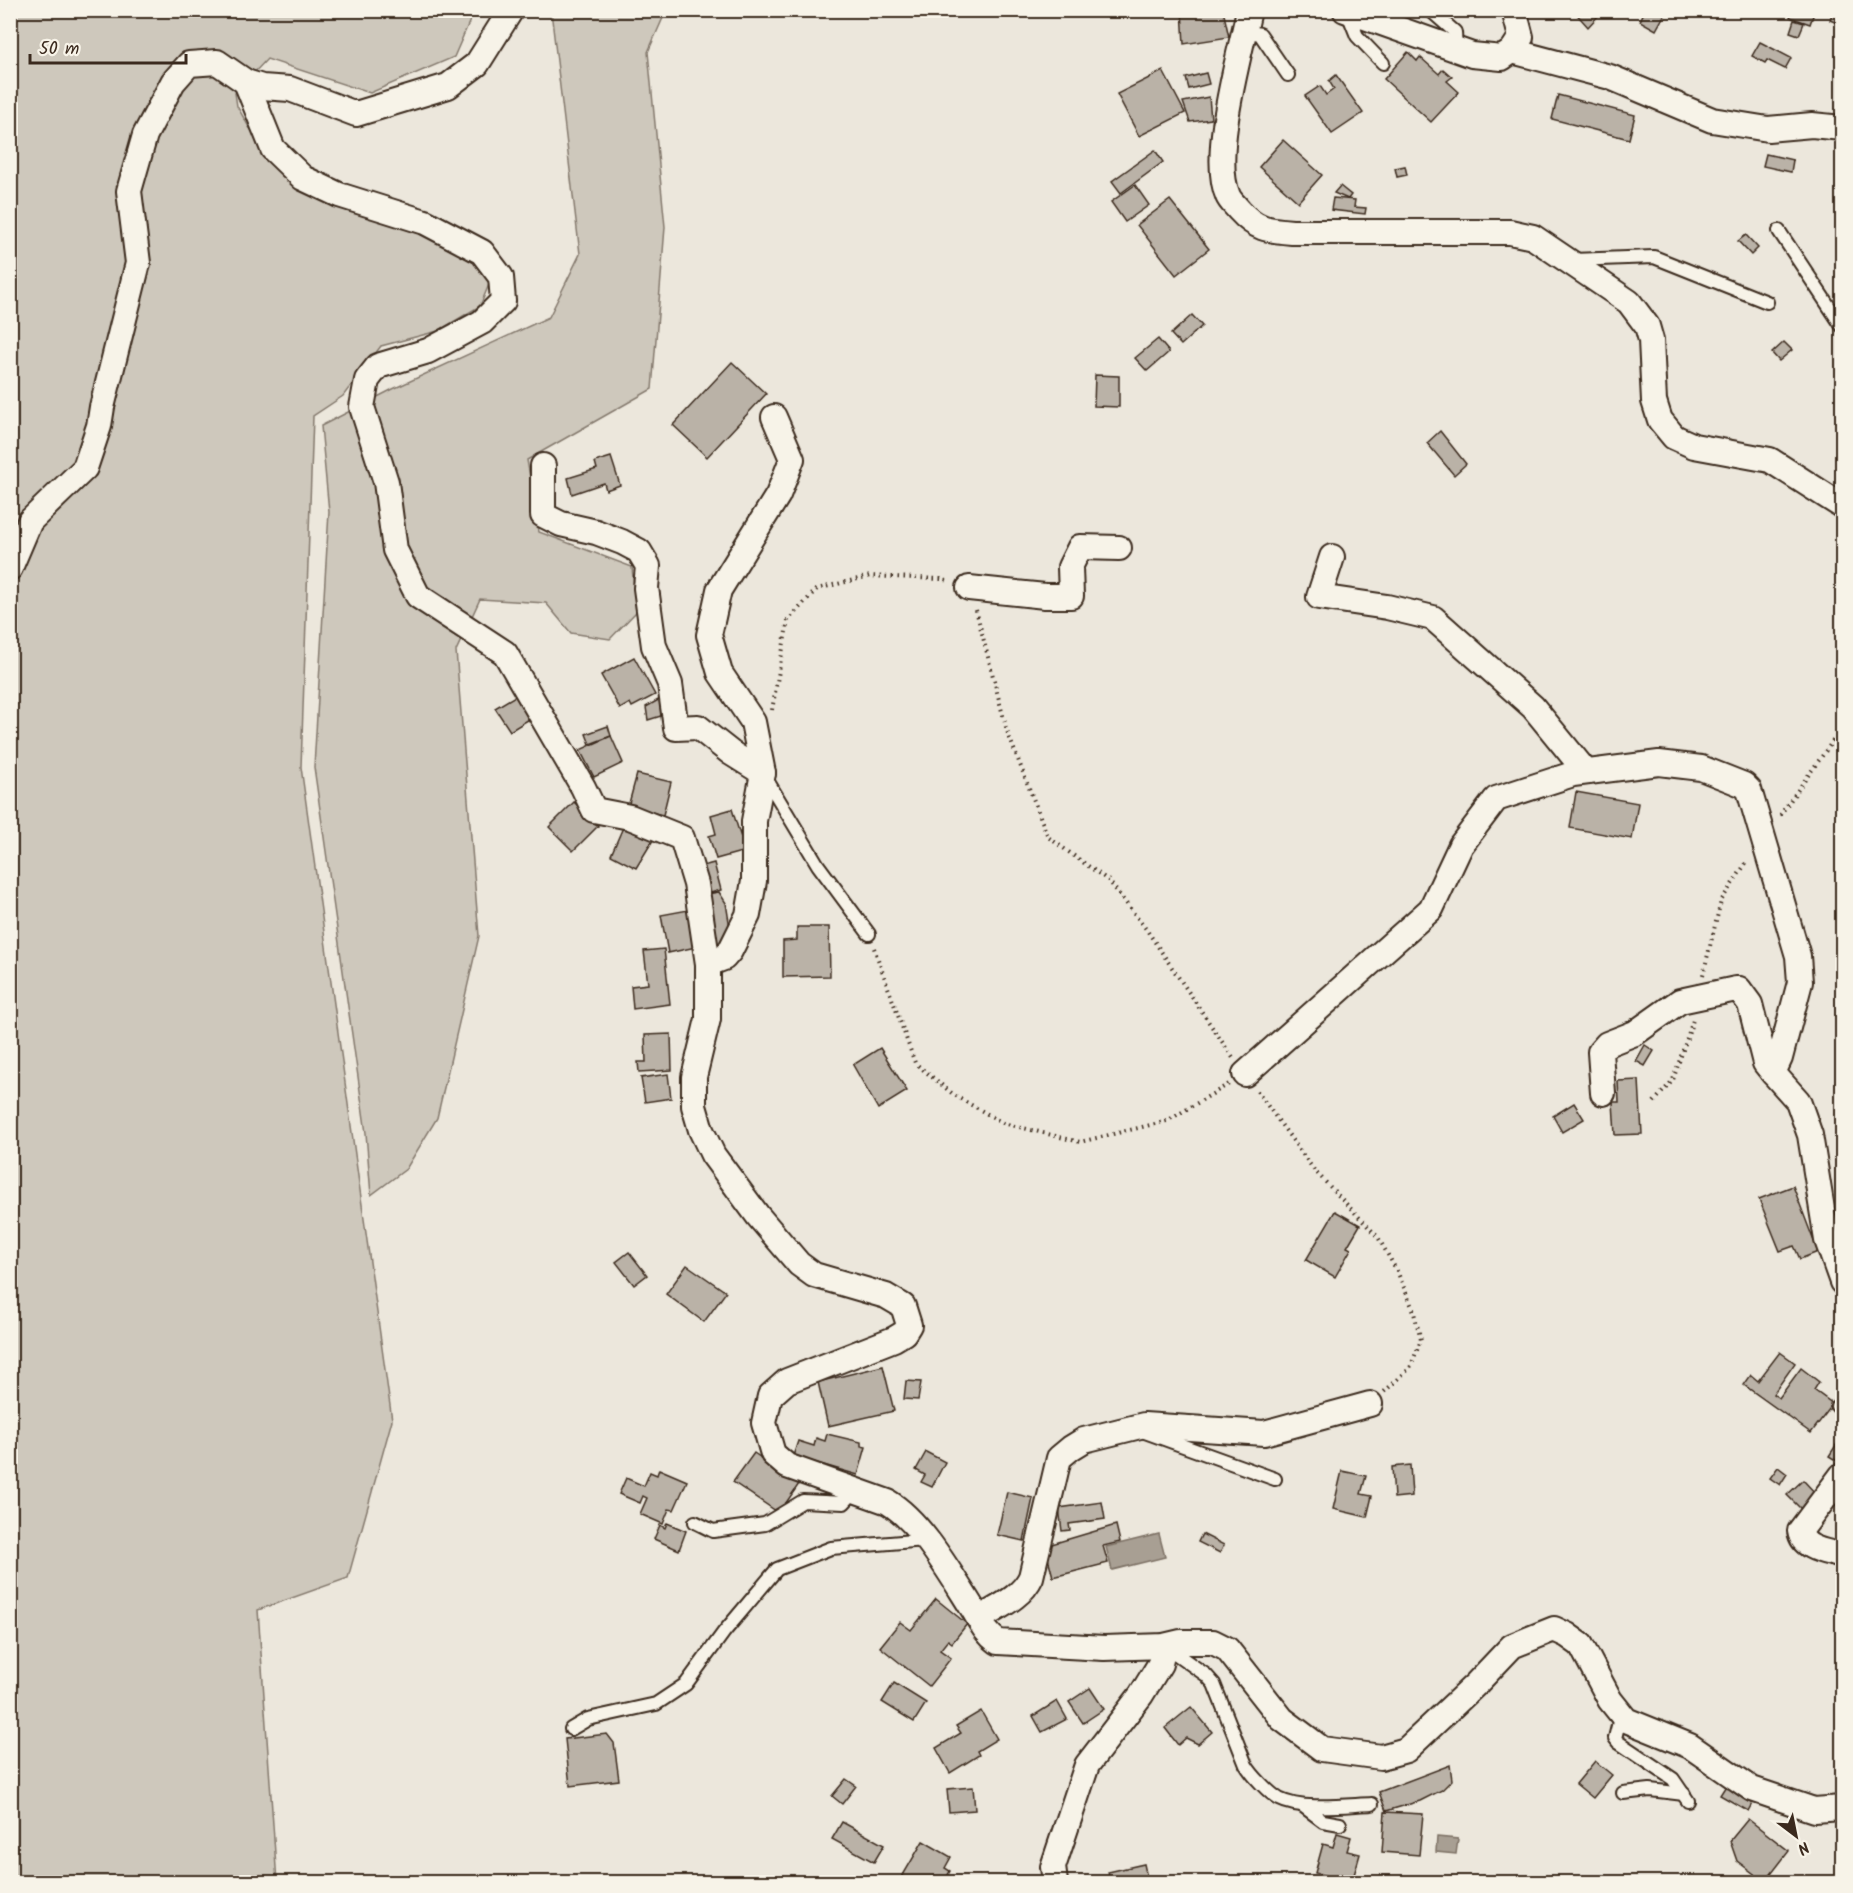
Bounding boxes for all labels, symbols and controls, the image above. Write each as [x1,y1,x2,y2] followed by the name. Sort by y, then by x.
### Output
[30,27,186,65] scale bar
[39,35,79,64] text: 50 m
[1766,1806,1826,1866] north arrow
[1792,1834,1814,1861] text: N

